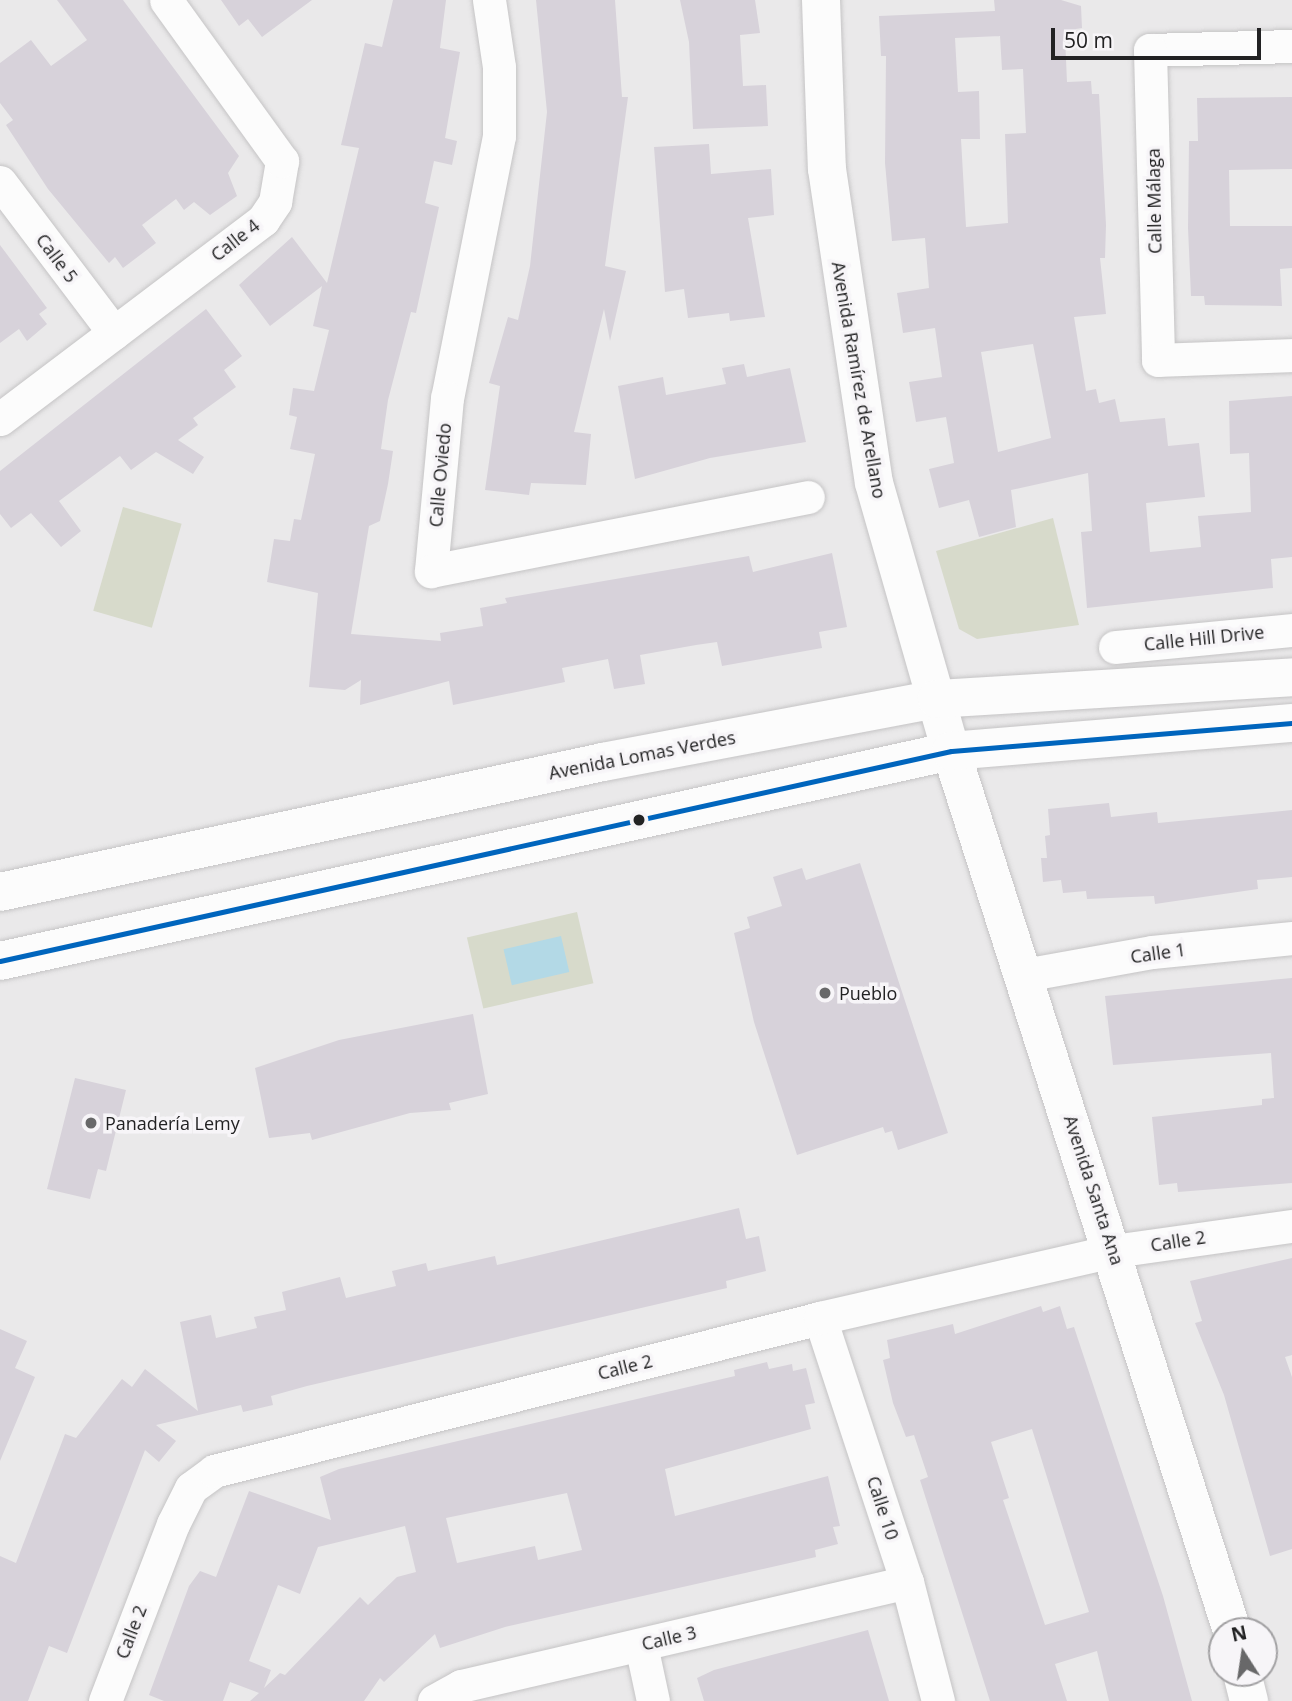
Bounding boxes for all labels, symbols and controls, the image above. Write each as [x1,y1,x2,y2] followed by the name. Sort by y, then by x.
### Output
[1054,14,1264,58] scale bar
[1064,26,1113,54] text: 50 m
[1142,148,1166,254] street label: Calle Málaga
[206,214,264,266] street label: Calle 4
[32,229,82,287] street label: Calle 5
[828,260,890,500] street label: Avenida Ramírez de Arellano
[425,422,455,528] street label: Calle Oviedo
[1143,621,1265,655] street label: Calle Hill Drive
[547,726,737,784] street label: Avenida Lomas Verdes
[632,813,646,827] unlabelled marker
[1129,938,1187,968] street label: Calle 1
[839,982,897,1004] place label: Pueblo
[817,985,833,1001] marker: Pueblo
[105,1112,240,1134] place label: Panadería Lemy
[1060,1112,1128,1268] street label: Avenida Santa Ana
[83,1115,99,1131] marker: Panadería Lemy
[1149,1226,1207,1256] street label: Calle 2
[595,1350,655,1384] street label: Calle 2
[863,1473,903,1543] street label: Calle 10
[111,1602,151,1662] street label: Calle 2
[1208,1617,1278,1687] north arrow
[1229,1619,1249,1648] text: N
[640,1621,698,1655] street label: Calle 3

